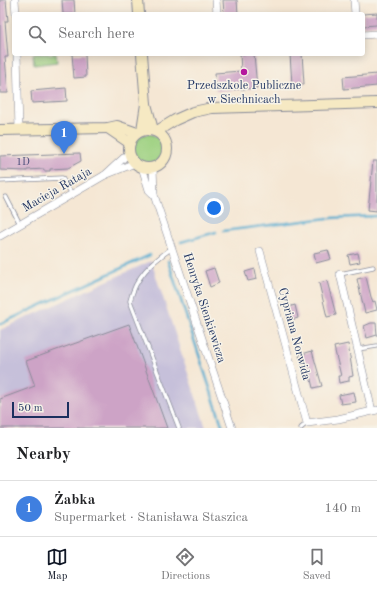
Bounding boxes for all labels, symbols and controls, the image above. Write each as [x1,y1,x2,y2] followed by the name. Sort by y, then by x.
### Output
[12,12,365,56] search box
[26,23,48,45] icon: search
[58,27,135,42] text: Search here
[239,67,249,77] marker: Przedszkole Publiczne w Siechnicach
[187,80,302,106] place label: Przedszkole Publiczne w Siechnicach
[51,121,77,154] pin: 1
[16,157,30,167] house number: 1D
[20,165,94,215] street label: Macieja Rataja
[204,198,224,218] your location
[181,251,227,365] street label: Henryka Sienkiewicza
[276,286,312,382] street label: Cypriana Norwida
[12,400,69,419] scale bar
[18,403,43,414] text: 50 m
[16,446,71,463] text: Nearby
[54,493,95,508] text: Żabka
[25,502,33,515] text: 1
[324,502,361,515] text: 140 m
[54,511,248,524] text: Supermarket · Stanisława Staszica
[46,546,68,584] tab: Map
[161,546,210,584] tab: Directions
[303,546,331,584] tab: Saved

